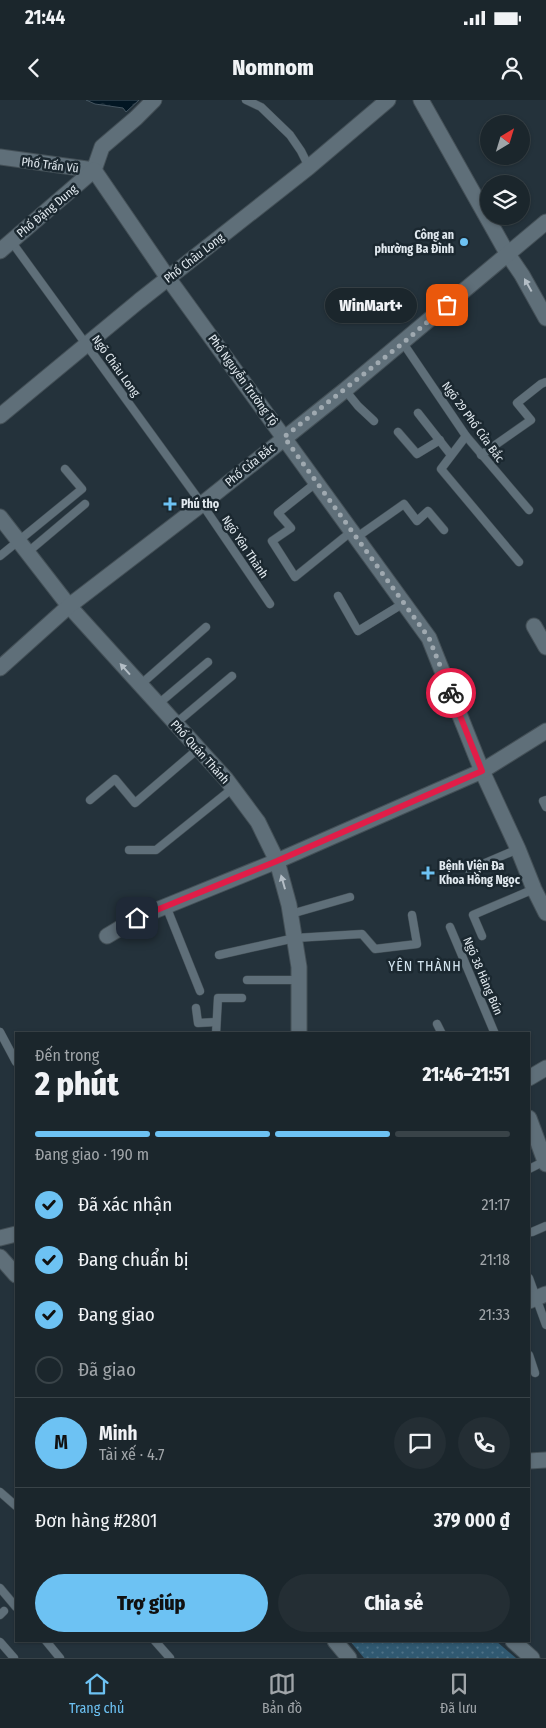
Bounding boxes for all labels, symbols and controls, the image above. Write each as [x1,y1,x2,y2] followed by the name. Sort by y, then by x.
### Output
[25,6,65,29] text: 21:44
[20,54,48,82] icon: back
[232,54,314,81] text: Nomnom
[498,54,526,82] icon: person
[480,115,530,165] north arrow
[480,115,530,225] map controls
[21,154,80,175] street label: Phố Trấn Vũ
[480,175,530,225] button: layers
[13,181,80,240] street label: Phố Đặng Dung
[375,228,454,256] place label: Công an phường Ba Đình
[161,229,227,286] street label: Phố Châu Long
[458,236,470,248] marker: Công an phường Ba Đình
[523,278,532,291] one-way arrow
[426,284,468,326] pin
[324,288,417,322] callout: WinMart+
[433,291,461,319] icon: bag
[339,296,403,315] text: WinMart+
[205,331,282,428] street label: Phố Nguyễn Trường Tộ
[89,333,143,400] street label: Ngõ Châu Long
[439,378,508,465] street label: Ngõ 29 Phố Cửa Bắc
[221,439,278,489] street label: Phố Cửa Bắc
[163,497,177,511] marker: Phú thọ
[181,497,220,511] place label: Phú thọ
[219,513,271,581] street label: Ngõ Yên Thành
[120,662,131,675] one-way arrow
[426,668,476,718] courier
[437,679,465,707] icon: bike
[168,717,233,787] street label: Phố Quán Thánh
[439,859,521,887] place label: Bệnh Viện Đa Khoa Hồng Ngọc
[421,866,435,880] marker: Bệnh Viện Đa Khoa Hồng Ngọc
[278,874,286,889] one-way arrow
[116,897,158,939] pin
[123,904,151,932] icon: home
[460,935,506,1017] street label: Ngõ 38 Hàng Bún
[388,957,462,975] district label: YÊN THÀNH
[35,1046,99,1065] text: Đến trong
[422,1063,510,1086] text: 21:46–21:51
[35,1065,119,1103] text: 2 phút
[35,1145,149,1164] text: Đang giao · 190 m
[35,1191,63,1219] icon: check
[78,1193,172,1216] text: Đã xác nhận
[482,1195,510,1214] text: 21:17
[35,1246,63,1274] icon: check
[78,1248,189,1271] text: Đang chuẩn bị
[480,1250,510,1269] text: 21:18
[35,1301,63,1329] icon: check
[78,1303,155,1326] text: Đang giao
[479,1305,510,1324] text: 21:33
[78,1358,136,1381] text: Đã giao
[394,1417,446,1469] button: chat
[458,1417,510,1469] button: phone
[99,1422,138,1445] text: Minh
[54,1431,68,1454] text: M
[99,1445,165,1464] text: Tài xế · 4.7
[35,1509,157,1532] text: Đơn hàng #2801
[434,1509,510,1532] text: 379 000 ₫
[35,1574,268,1632] button: Trợ giúp
[278,1574,510,1632] button: Chia sẻ
[69,1670,124,1717] tab: Trang chủ
[262,1670,302,1717] tab: Bản đồ
[440,1670,477,1717] tab: Đã lưu

